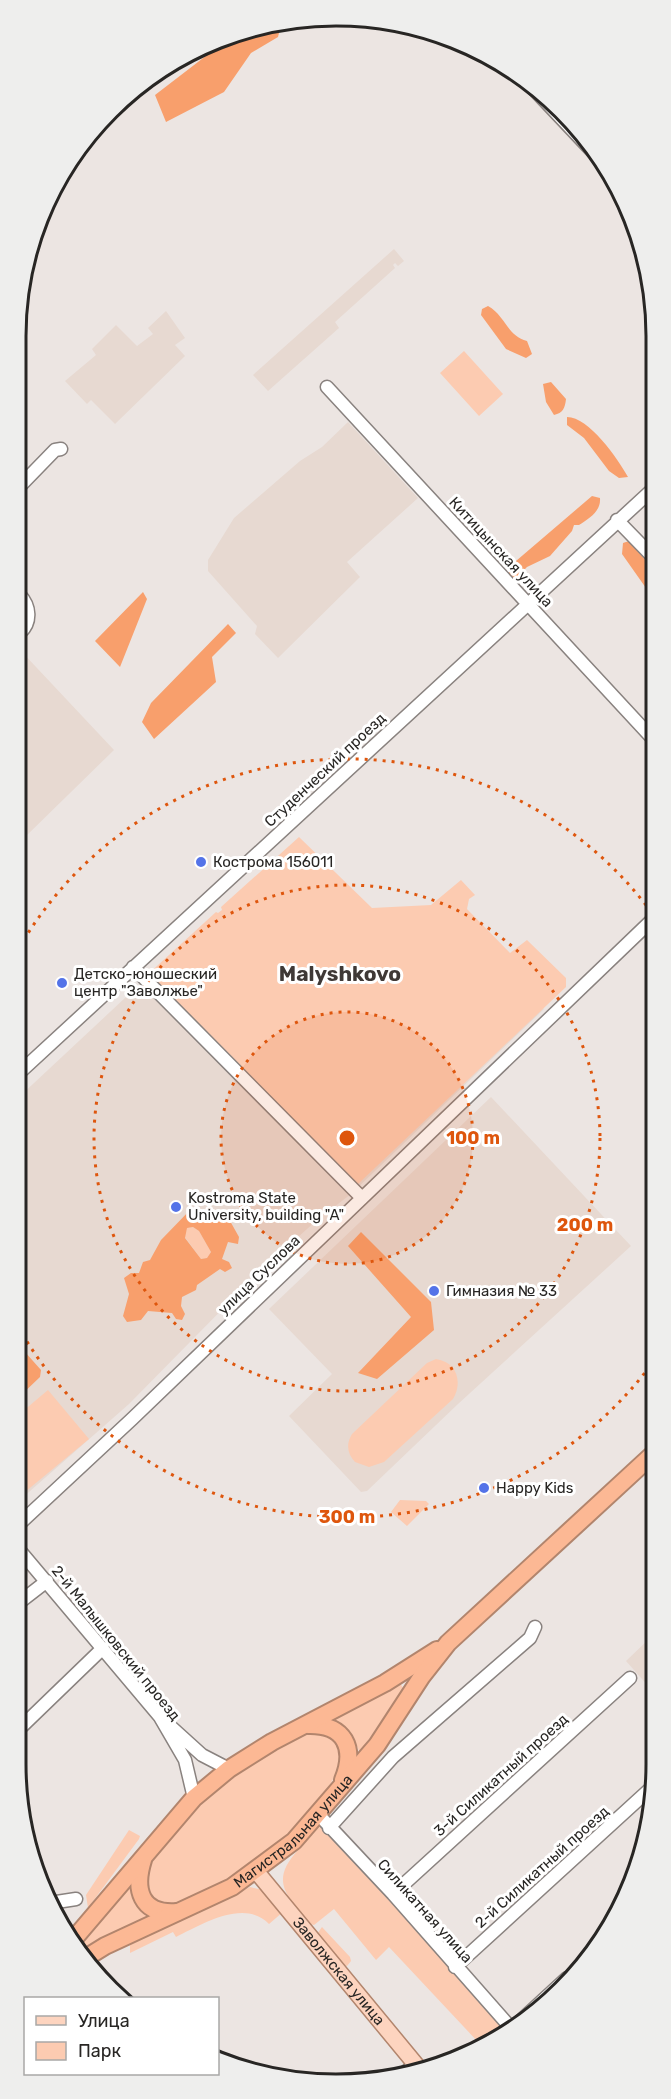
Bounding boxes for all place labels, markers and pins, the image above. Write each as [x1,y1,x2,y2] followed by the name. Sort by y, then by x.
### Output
[213,853,333,871] place label: Кострома 156011
[194,855,208,869] marker: Кострома 156011
[74,965,217,1000] place label: Детско-юношеский центр "Заволжье"
[55,976,69,990] marker: Детско-юношеский центр "Заволжье"
[337,1128,357,1148] centre of rings
[188,1189,344,1224] place label: Kostroma State University, building "A"
[169,1200,183,1214] marker: Kostroma State University, building "A"
[446,1282,557,1300] place label: Гимназия № 33
[427,1284,441,1298] marker: Гимназия № 33
[496,1479,574,1497] place label: Happy Kids
[477,1481,491,1495] marker: Happy Kids

